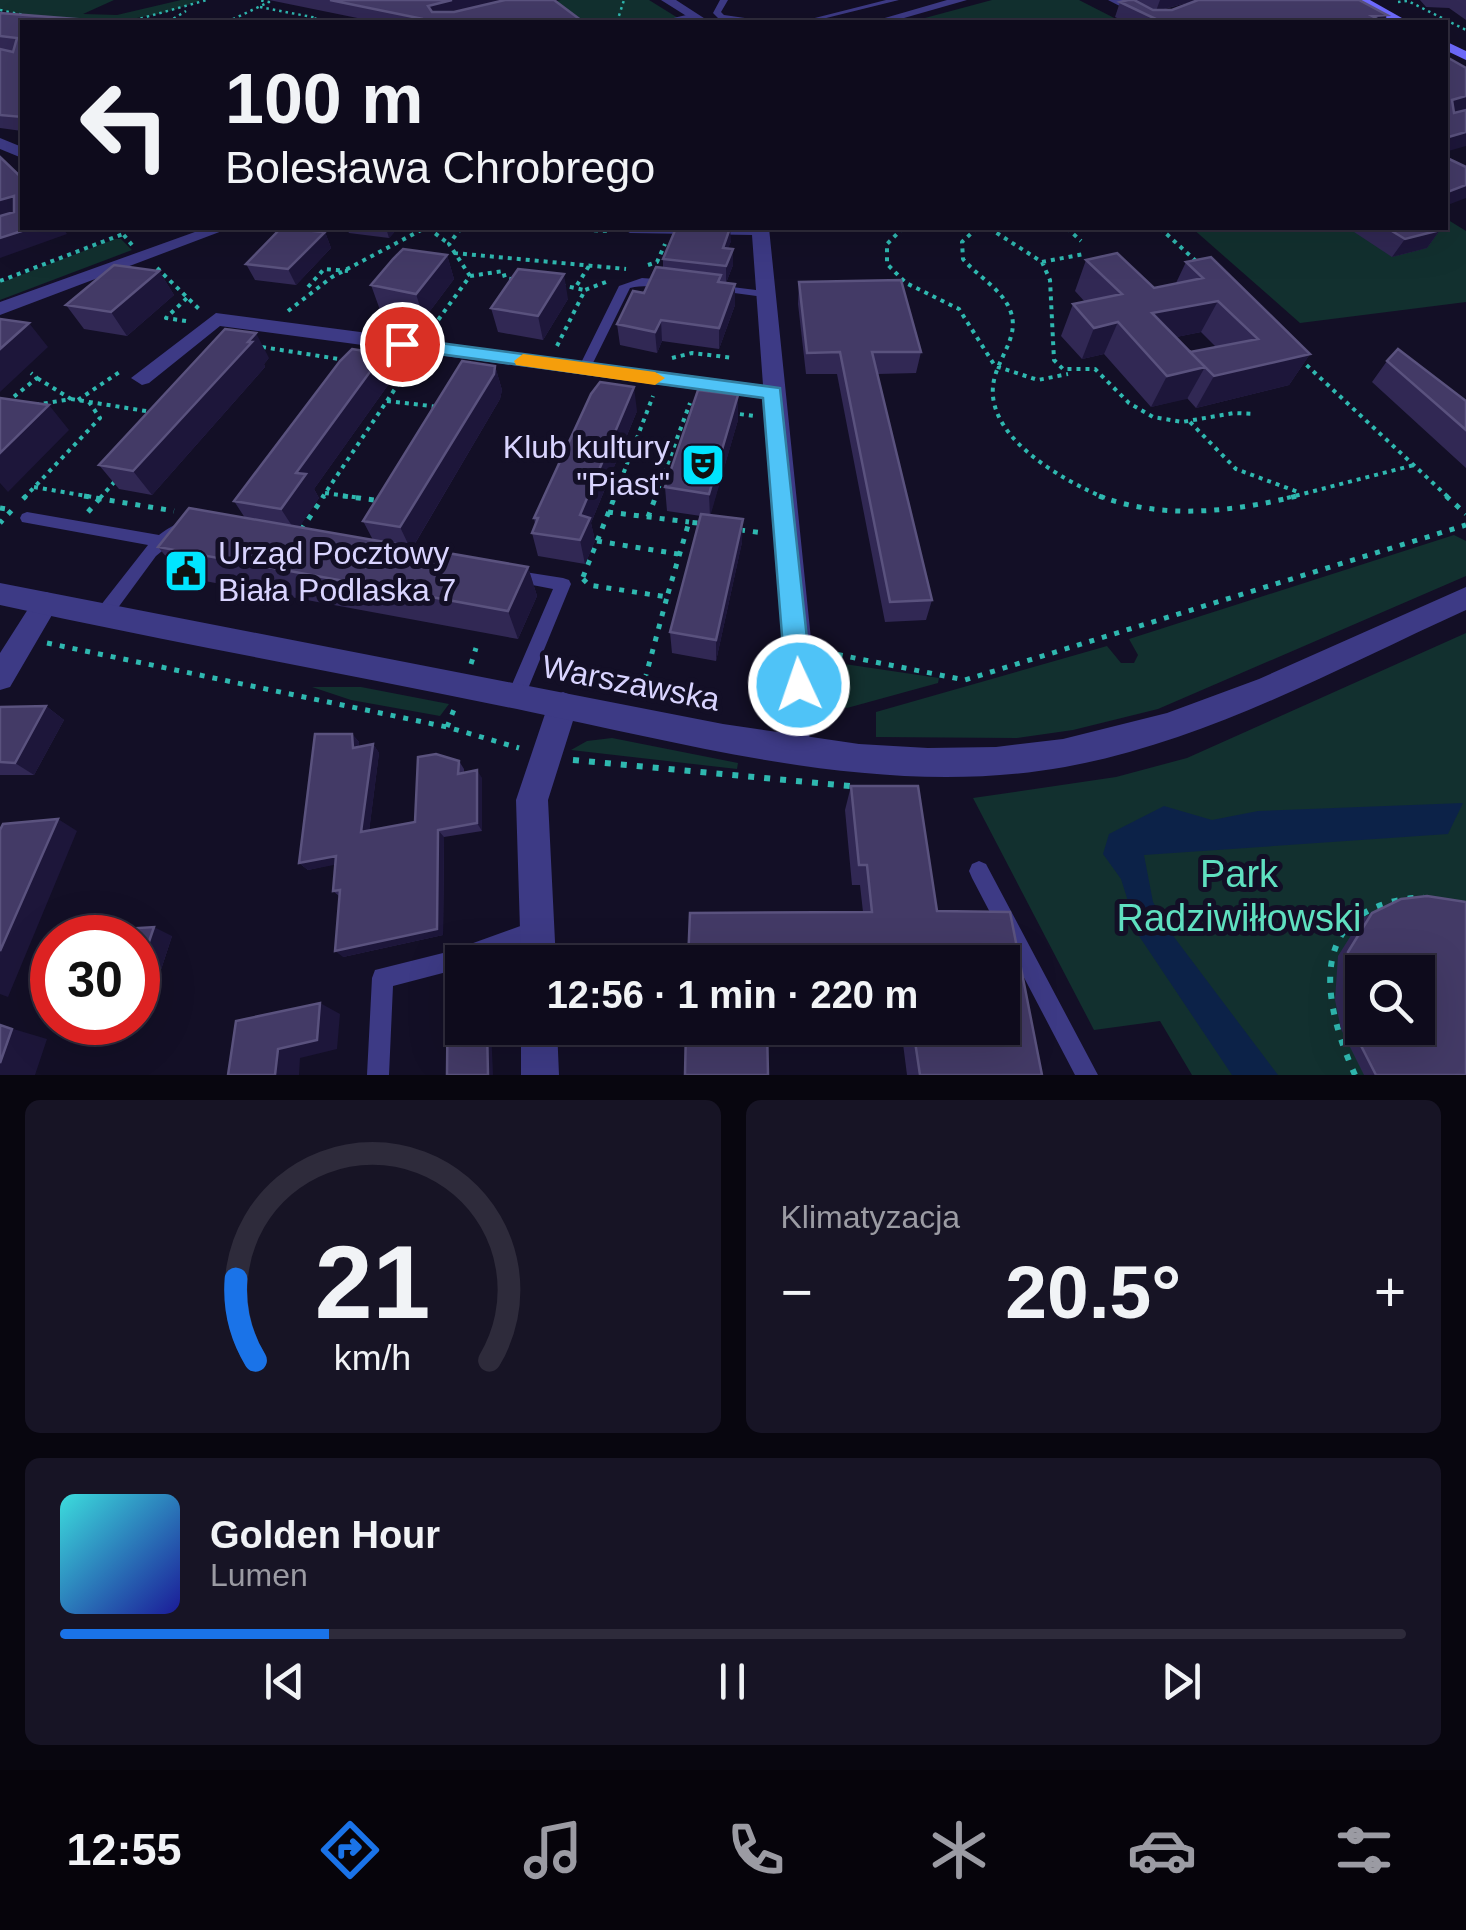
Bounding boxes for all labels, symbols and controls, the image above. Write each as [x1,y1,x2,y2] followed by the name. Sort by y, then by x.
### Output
[60,60,190,190] icon: left
[225,60,423,138] text: 100 m
[225,142,655,193] text: Bolesława Chrobrego
[360,302,445,387] pin
[375,317,430,372] icon: arrive
[503,429,670,502] place label: Klub kultury "Piast"
[680,442,726,488] theatre icon: Klub kultury "Piast"
[218,535,456,608] place label: Urząd Pocztowy Biała Podlaska 7
[163,548,209,594] public building icon: Urząd Pocztowy Biała Podlaska 7
[747,633,851,737] position arrow
[539,648,723,718] street label: Warszawska
[1117,853,1361,939] park label: Park Radziwiłłowski
[30,915,160,1045] speed limit sign: 30
[1345,955,1435,1045] map controls
[1345,955,1435,1045] button: search
[547,974,918,1016] text: 12:56 · 1 min · 220 m
[781,1199,960,1235] text: Klimatyzacja
[315,1224,431,1340] text: 21
[1005,1250,1181,1334] text: 20.5°
[781,1261,813,1323] text: −
[1374,1261,1406,1323] text: +
[334,1338,411,1378] text: km/h
[210,1514,440,1556] text: Golden Hour
[210,1557,308,1593] text: Lumen
[257,1654,312,1709] icon: previous
[705,1654,760,1709] icon: pause
[1154,1654,1209,1709] icon: next
[315,1815,385,1885] icon: directions
[518,1815,588,1885] icon: music
[721,1815,791,1885] icon: phone
[924,1815,994,1885] icon: climate
[1127,1815,1197,1885] icon: car
[1329,1815,1399,1885] icon: filters
[66,1824,182,1875] text: 12:55

